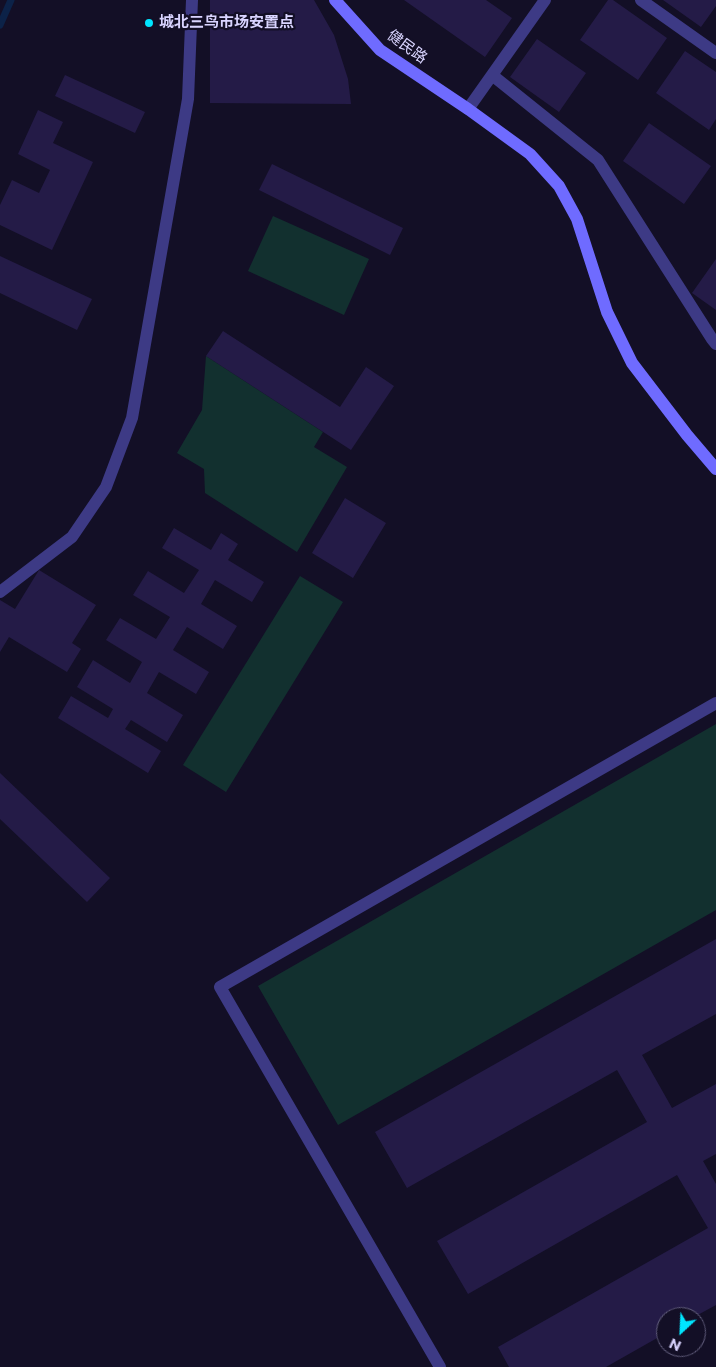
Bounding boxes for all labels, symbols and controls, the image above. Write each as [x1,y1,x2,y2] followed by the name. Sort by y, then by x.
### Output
[159,14,294,32] place label: 城北三鸟市场安置点
[143,17,155,29] marker: 城北三鸟市场安置点
[384,26,430,68] street label: 健民路
[656,1307,706,1357] north arrow
[666,1334,684,1355] text: N

